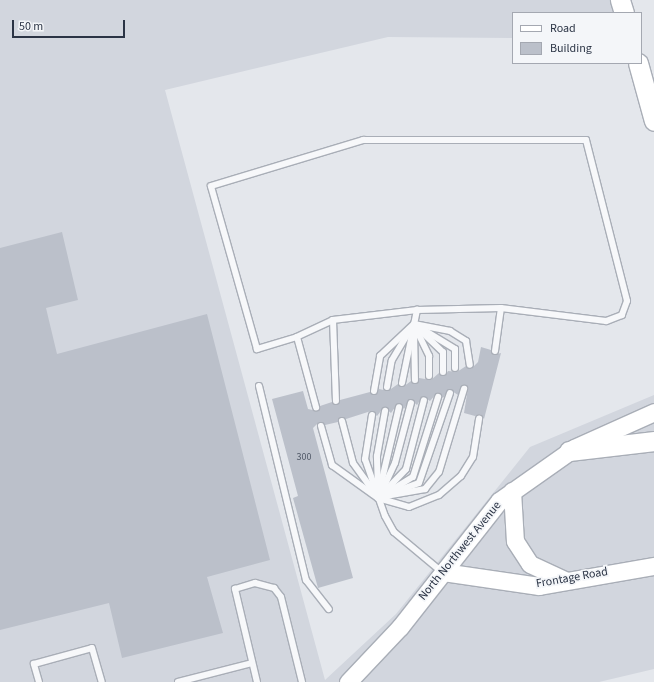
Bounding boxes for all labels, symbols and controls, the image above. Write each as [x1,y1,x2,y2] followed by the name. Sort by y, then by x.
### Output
[14,12,127,38] scale bar
[512,12,642,64] legend
[19,18,43,35] text: 50 m
[550,20,576,37] text: Road
[550,40,592,57] text: Building
[297,452,311,464] house number: 300
[416,499,504,603] street label: North Northwest Avenue
[535,565,609,591] street label: Frontage Road

